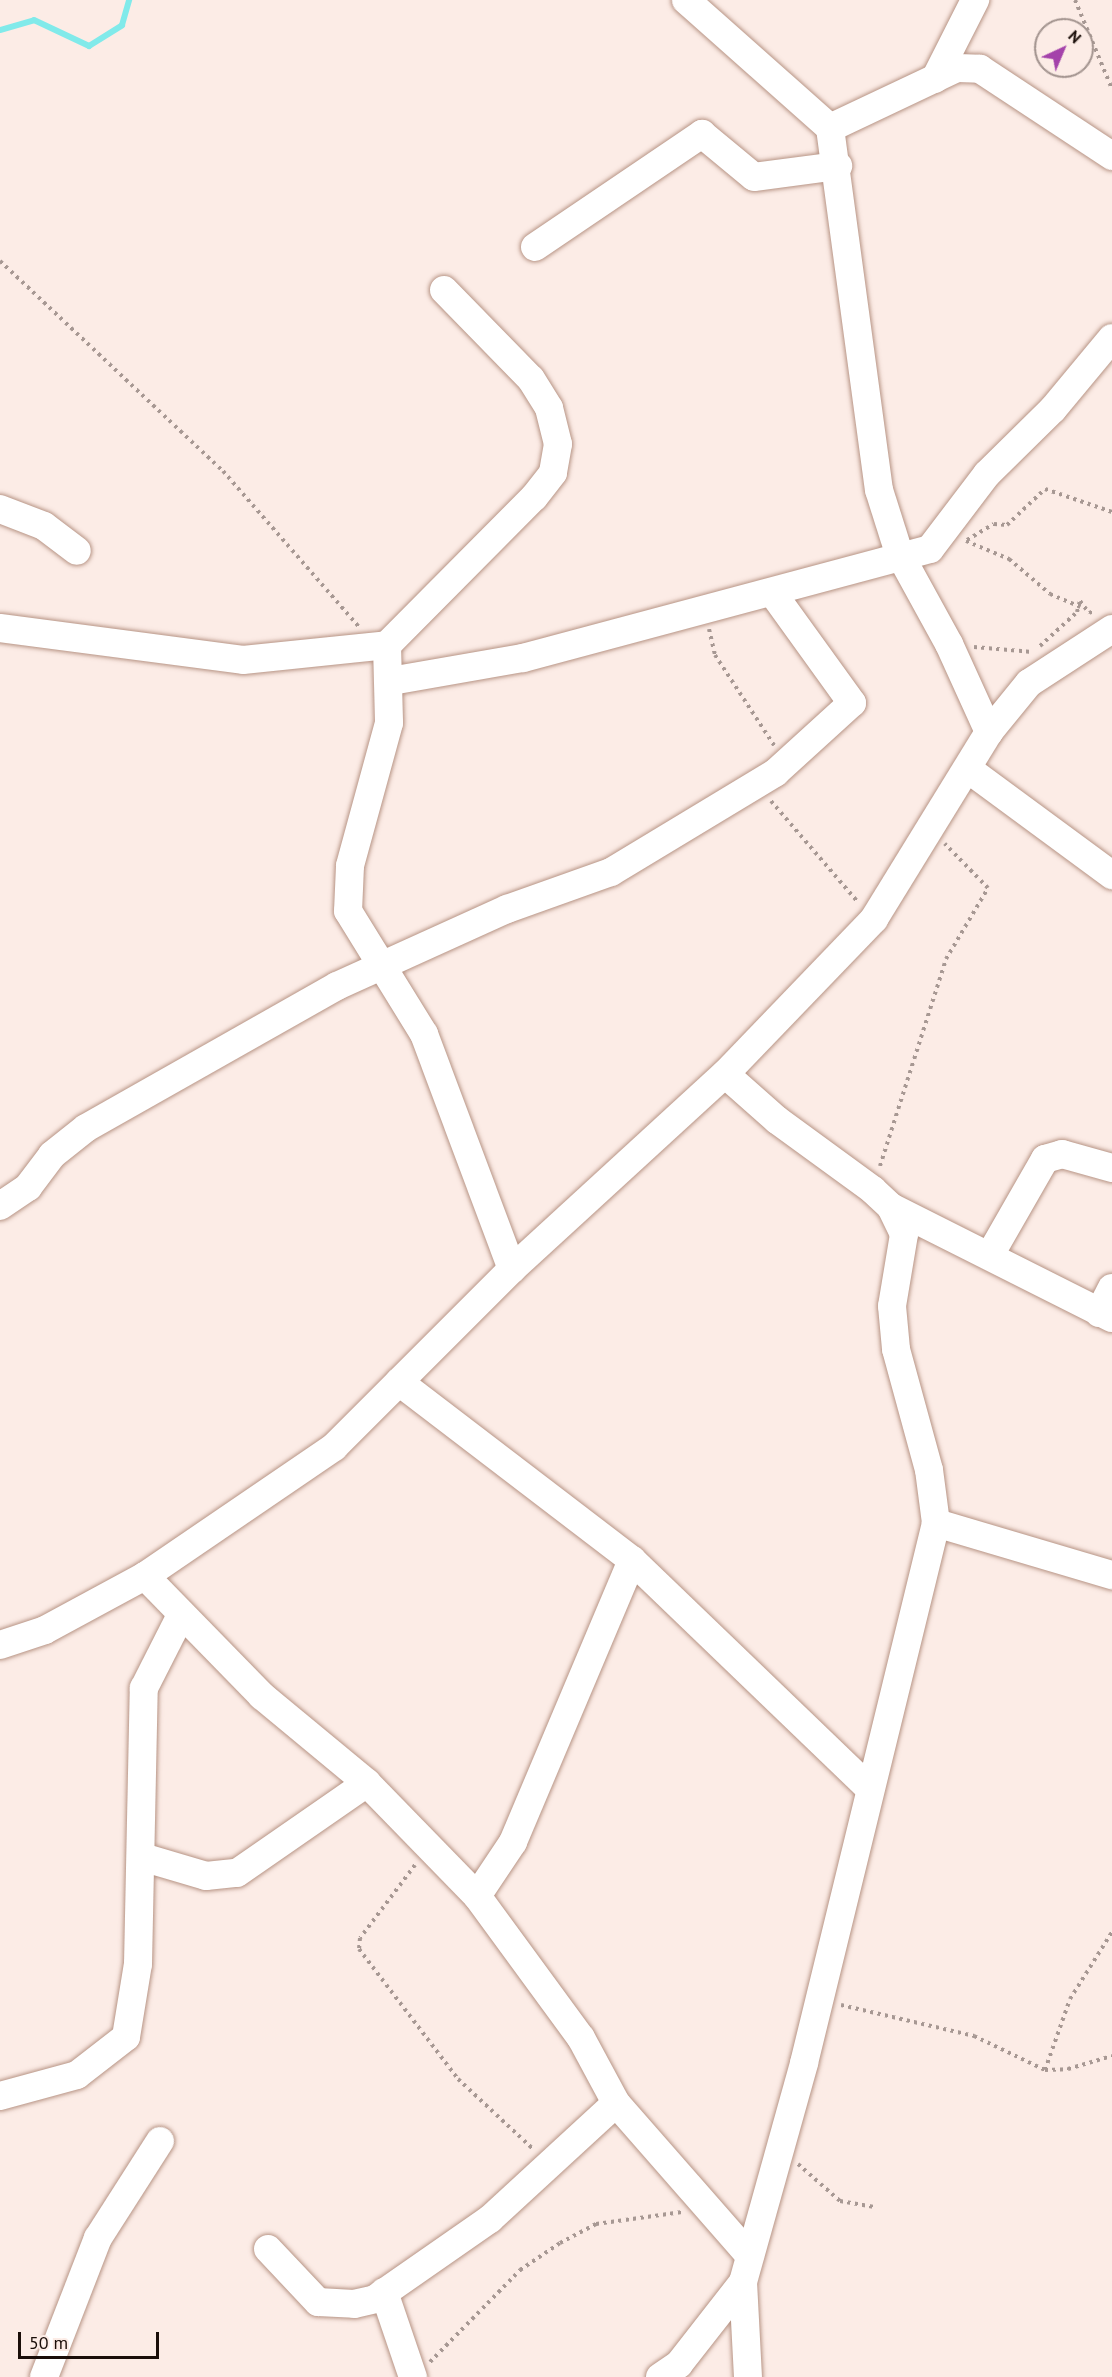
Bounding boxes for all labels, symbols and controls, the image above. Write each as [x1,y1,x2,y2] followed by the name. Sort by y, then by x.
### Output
[1034,18,1094,78] north arrow
[1064,26,1086,47] text: N
[21,2320,162,2358] scale bar
[29,2331,68,2354] text: 50 m

